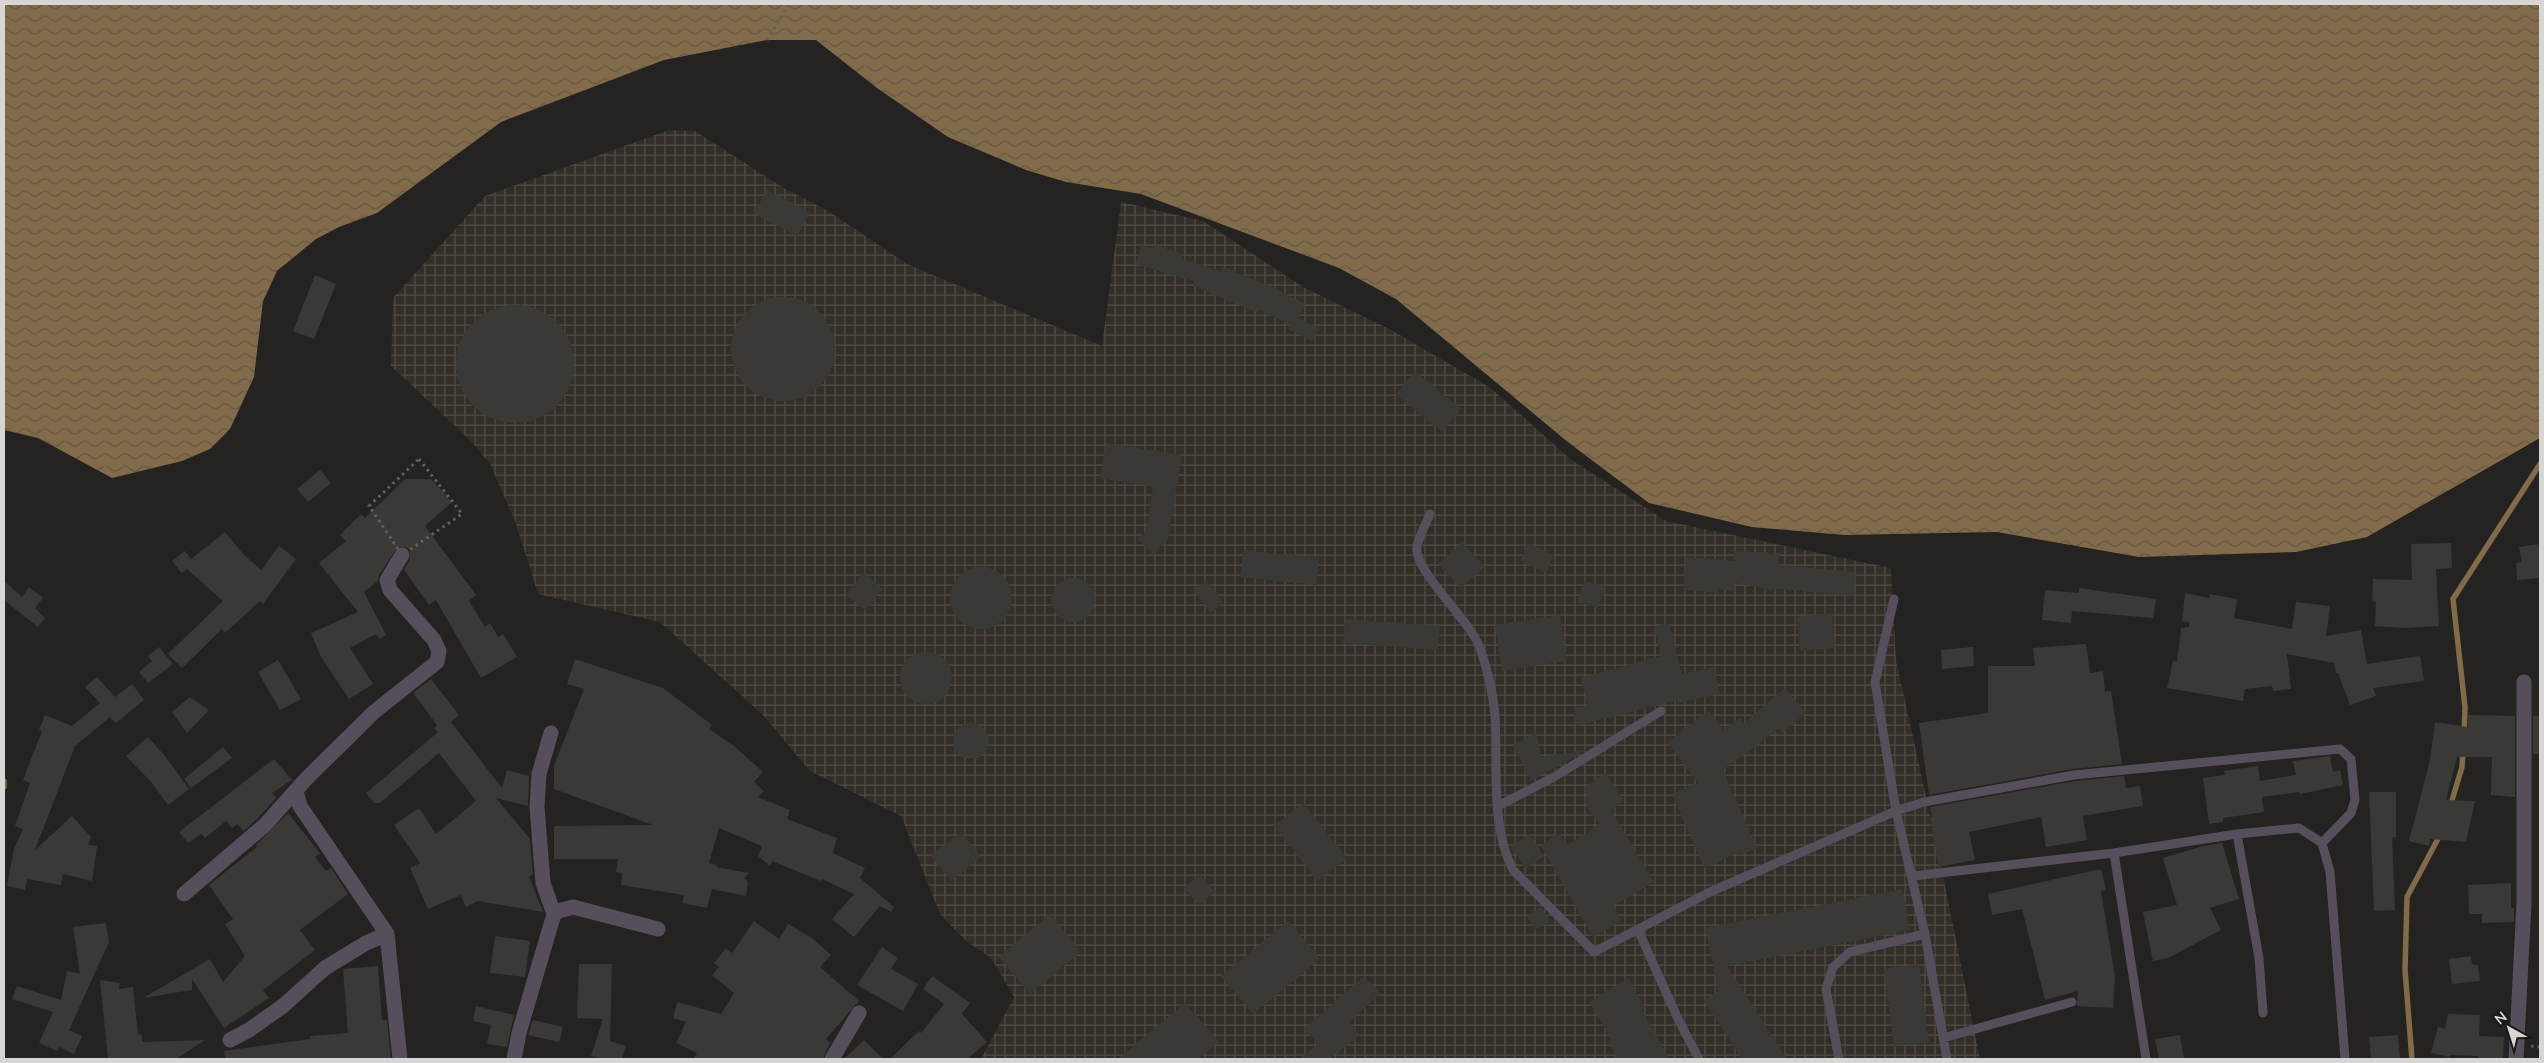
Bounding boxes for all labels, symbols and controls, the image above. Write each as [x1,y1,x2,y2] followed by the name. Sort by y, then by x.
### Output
[2484,1003,2534,1053] north arrow
[2491,1008,2510,1028] text: N

